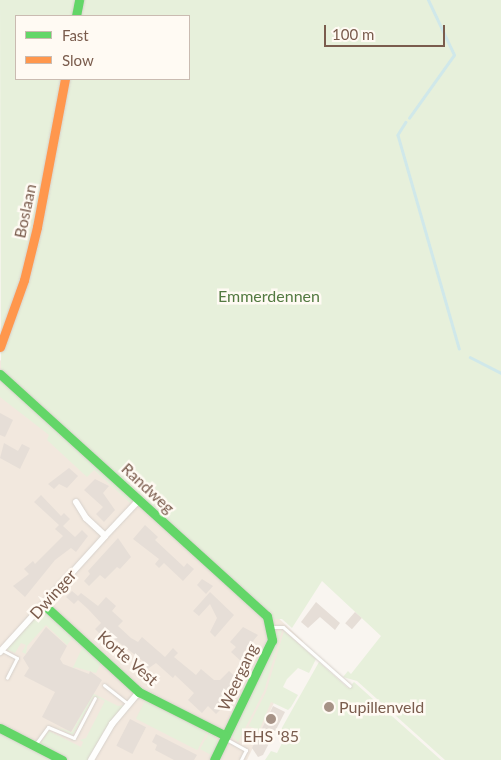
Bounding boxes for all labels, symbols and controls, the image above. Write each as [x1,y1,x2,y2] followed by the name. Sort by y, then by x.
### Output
[15,15,190,80] legend
[326,15,447,47] scale bar
[332,25,374,43] text: 100 m
[62,26,89,44] text: Fast
[62,51,94,69] text: Slow
[10,182,40,240] street label: Boslaan
[218,286,320,306] park label: Emmerdennen
[118,459,178,517] street label: Randweg
[26,565,80,623] street label: Dwinger
[94,627,162,689] street label: Korte Vest
[214,640,262,714] street label: Weergang
[339,697,424,717] place label: Pupillenveld
[323,701,335,713] marker: Pupillenveld
[265,713,277,725] marker: EHS '85
[243,726,299,746] place label: EHS '85

